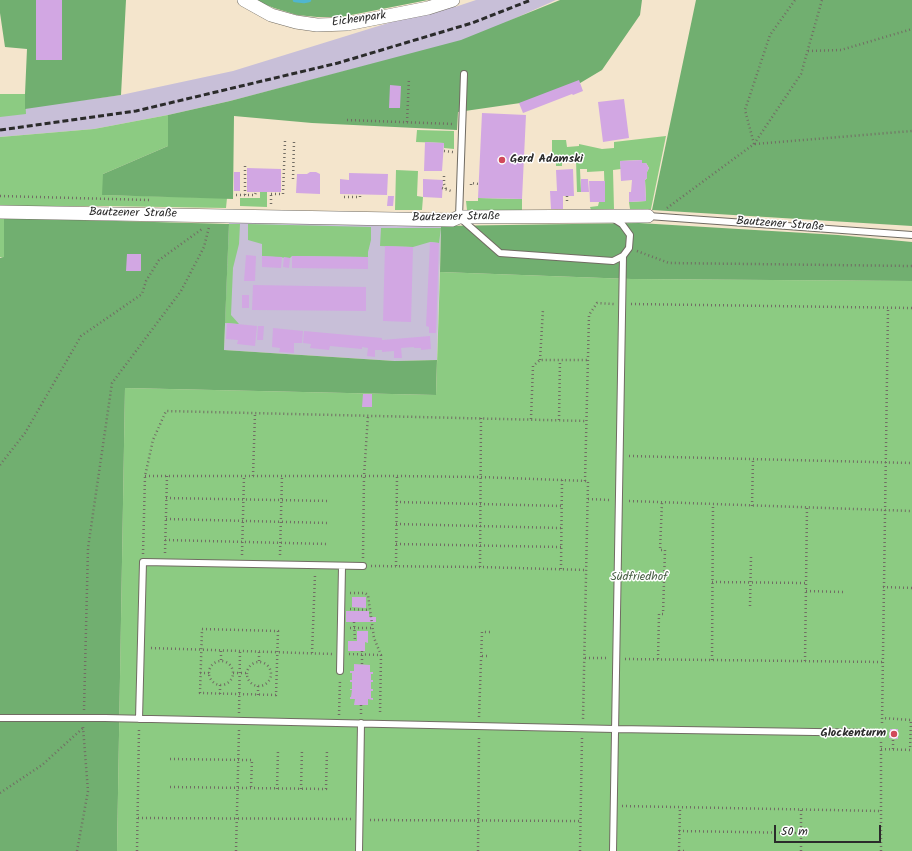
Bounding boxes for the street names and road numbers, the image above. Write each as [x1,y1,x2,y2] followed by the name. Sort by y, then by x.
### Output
[331,9,387,31] street label: Eichenpark
[89,206,177,222] street label: Bautzener Straße
[412,210,500,226] street label: Bautzener Straße
[736,215,824,235] street label: Bautzener Straße

